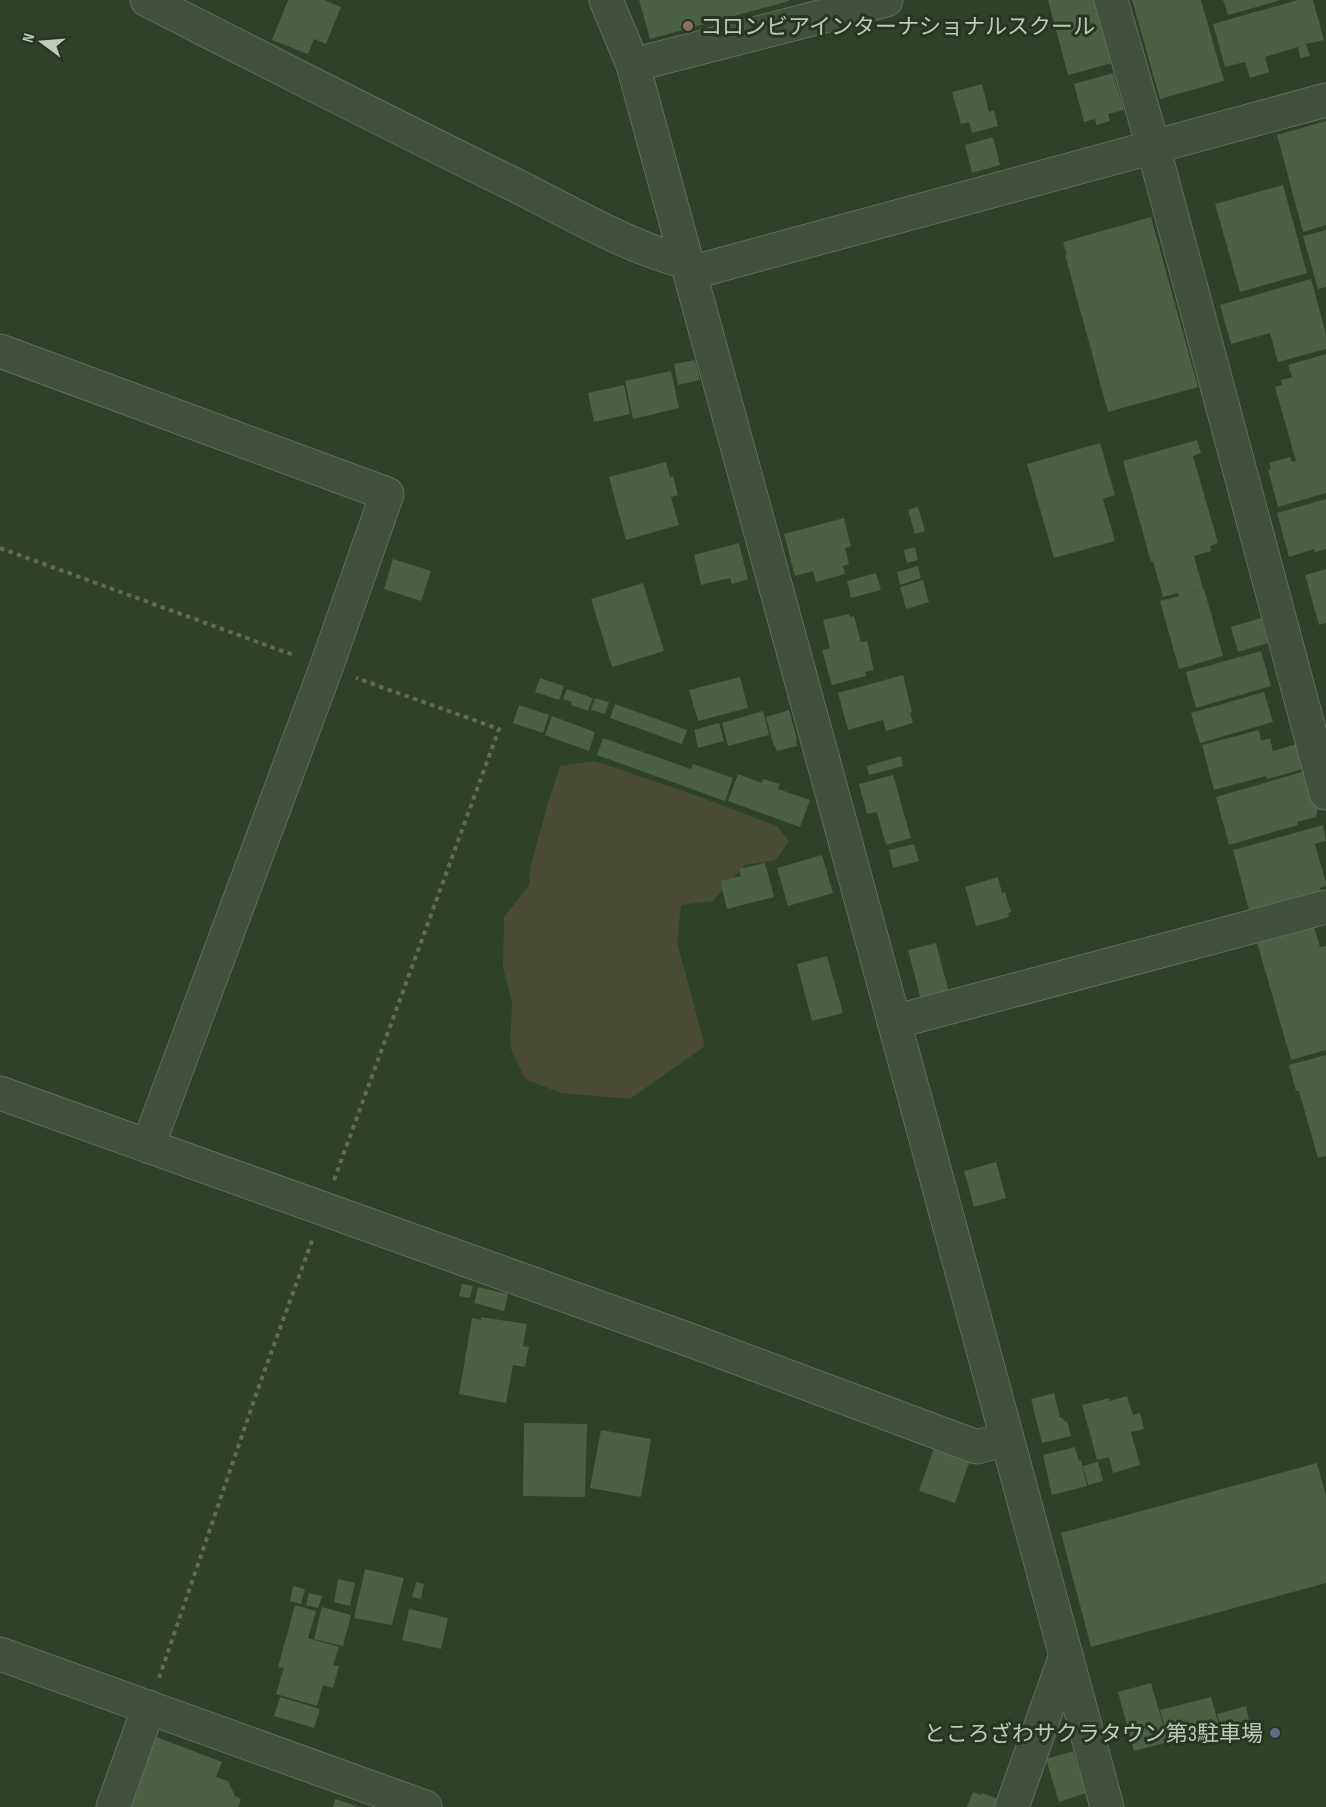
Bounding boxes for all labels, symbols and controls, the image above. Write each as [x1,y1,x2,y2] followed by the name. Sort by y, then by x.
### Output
[12,12,72,72] north arrow
[700,14,1095,41] place label: コロンビアインターナショナルスクール
[681,19,695,33] marker: コロンビアインターナショナルスクール
[19,32,39,45] text: N
[924,1721,1263,1748] place label: ところざわサクラタウン第3駐車場
[1268,1726,1282,1740] marker: ところざわサクラタウン第3駐車場

